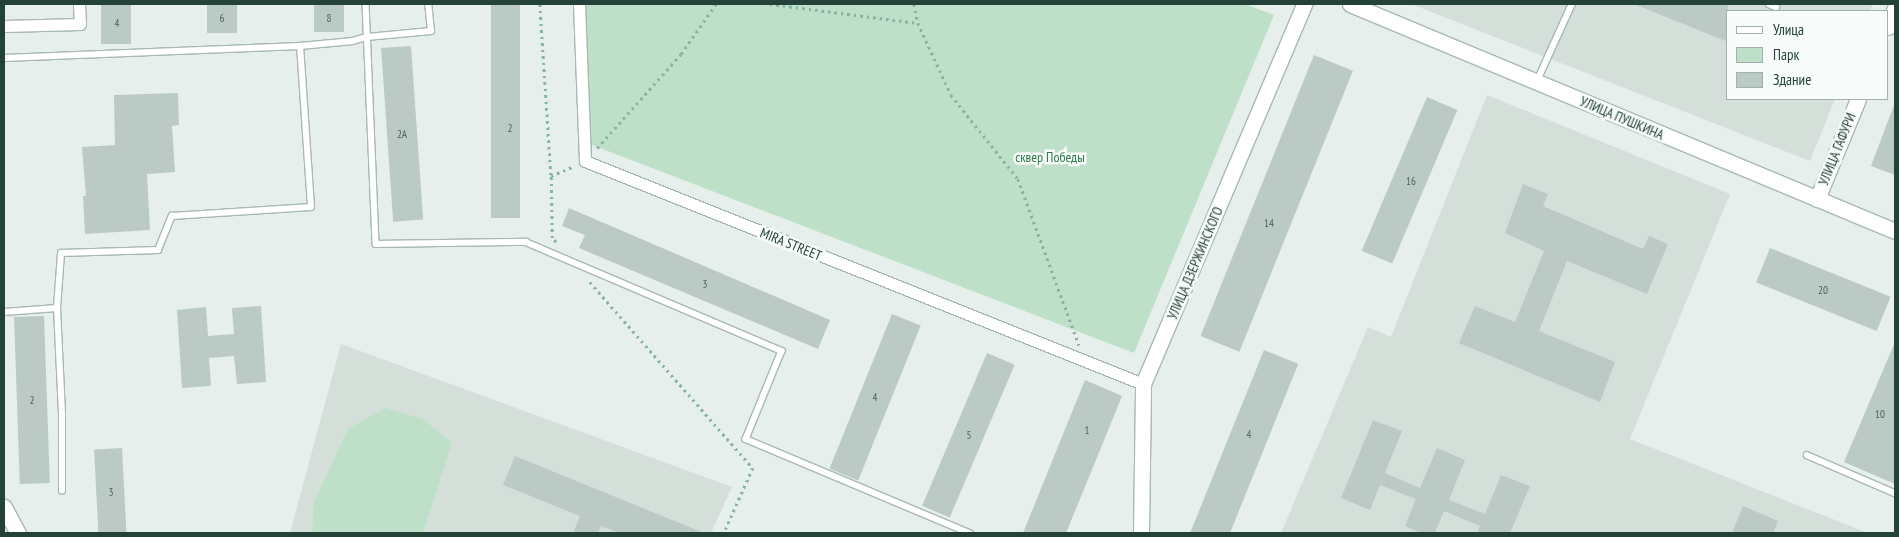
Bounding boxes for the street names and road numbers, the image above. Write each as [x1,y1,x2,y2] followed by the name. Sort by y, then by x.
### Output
[1577,93,1667,143] street label: УЛИЦА ПУШКИНА
[1815,110,1859,188] street label: УЛИЦА ГАФУРИ
[1164,204,1226,322] street label: УЛИЦА ДЗЕРЖИНСКОГО
[758,224,824,264] street label: MIRA STREET

